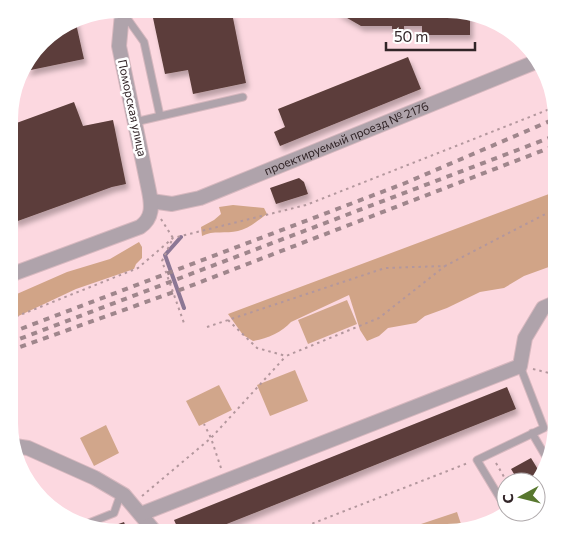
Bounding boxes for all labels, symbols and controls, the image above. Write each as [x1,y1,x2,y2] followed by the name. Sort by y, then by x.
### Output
[386,20,475,52] scale bar
[394,27,428,45] text: 50 m
[116,58,150,158] street label: Поморская улица
[262,98,431,177] street label: проектируемый проезд № 2176
[496,472,546,522] north arrow
[499,493,517,504] text: С

